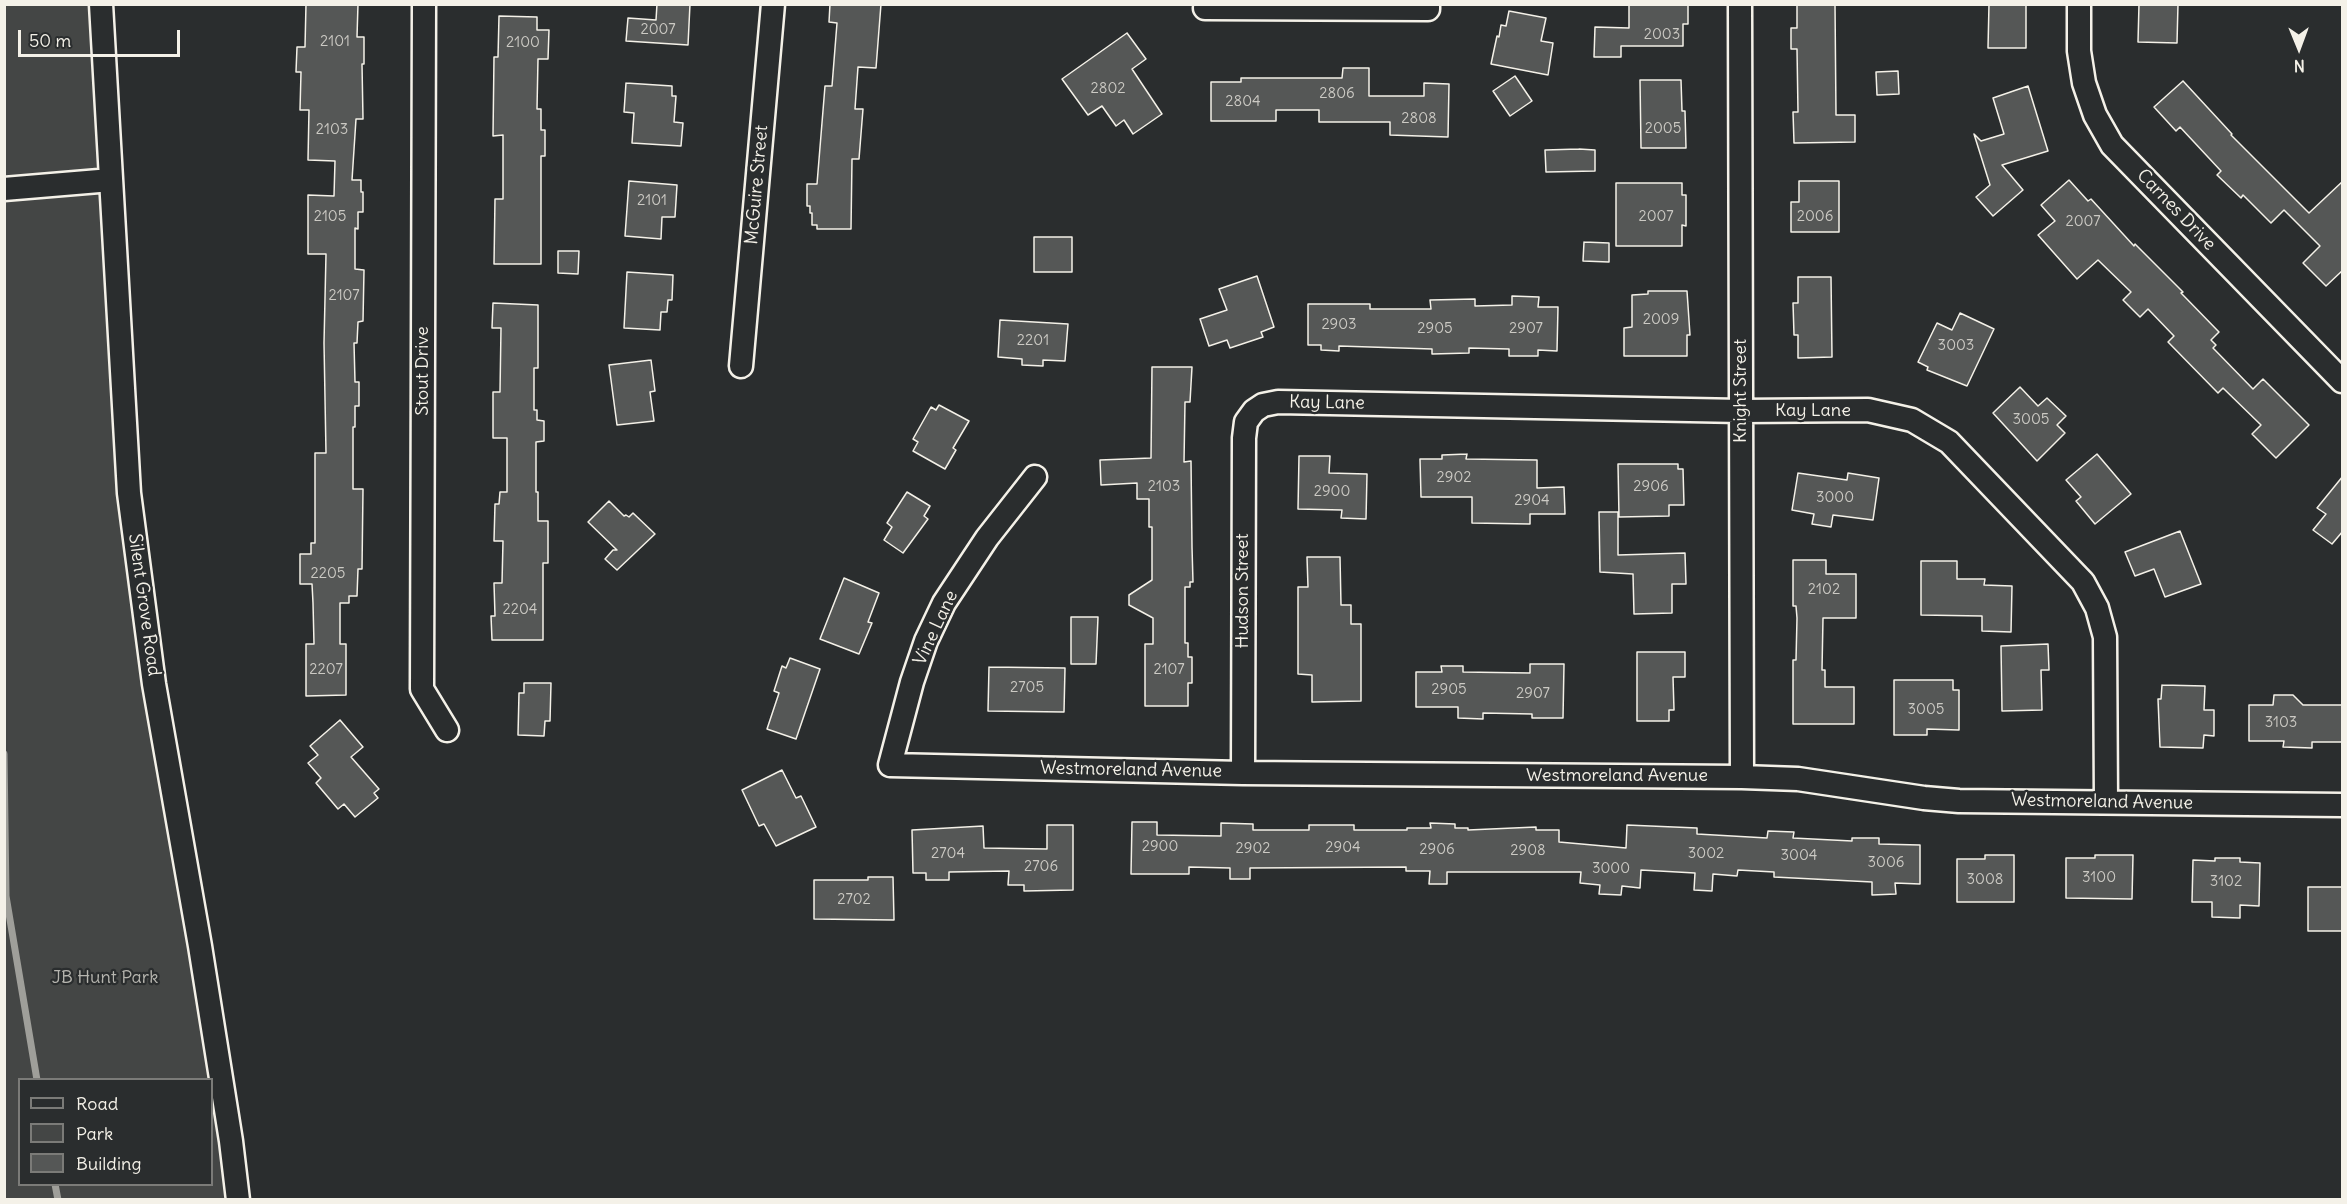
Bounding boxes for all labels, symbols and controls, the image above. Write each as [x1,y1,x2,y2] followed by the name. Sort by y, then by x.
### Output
[21,18,183,56] scale bar
[2269,18,2329,78] north arrow
[640,21,676,39] house number: 2007
[1644,26,1680,44] house number: 2003
[29,29,71,52] text: 50 m
[320,33,350,51] house number: 2101
[506,34,540,52] house number: 2100
[2294,56,2305,76] text: N
[1091,80,1125,98] house number: 2802
[1319,85,1355,103] house number: 2806
[1225,93,1261,111] house number: 2804
[1401,110,1437,128] house number: 2808
[1645,120,1681,138] house number: 2005
[316,121,348,139] house number: 2103
[741,124,773,246] street label: McGuire Street
[2132,165,2220,255] street label: Carnes Drive
[637,192,667,210] house number: 2101
[314,208,346,226] house number: 2105
[1638,208,1674,226] house number: 2007
[1797,208,1833,226] house number: 2006
[2065,213,2101,231] house number: 2007
[328,287,360,305] house number: 2107
[1643,311,1679,329] house number: 2009
[1321,316,1357,334] house number: 2903
[1417,320,1453,338] house number: 2905
[1509,320,1543,338] house number: 2907
[412,326,434,416] street label: Stout Drive
[1017,332,1049,350] house number: 2201
[1938,337,1974,355] house number: 3003
[1730,339,1752,443] street label: Knight Street
[1289,392,1365,414] street label: Kay Lane
[1775,400,1851,422] street label: Kay Lane
[2013,411,2049,429] house number: 3005
[1437,469,1471,487] house number: 2902
[1148,478,1180,496] house number: 2103
[1633,478,1669,496] house number: 2906
[1314,483,1350,501] house number: 2900
[1816,489,1854,507] house number: 3000
[1514,492,1550,510] house number: 2904
[123,532,165,678] street label: Silent Grove Road
[1232,533,1254,649] street label: Hudson Street
[311,565,345,583] house number: 2205
[1808,581,1840,599] house number: 2102
[909,587,963,669] street label: Vine Lane
[503,601,537,619] house number: 2204
[309,661,343,679] house number: 2207
[1153,661,1185,679] house number: 2107
[1010,679,1044,697] house number: 2705
[1431,681,1467,699] house number: 2905
[1516,685,1550,703] house number: 2907
[1908,701,1944,719] house number: 3005
[2265,714,2297,732] house number: 3103
[1040,758,1222,782] street label: Westmoreland Avenue
[1526,765,1708,787] street label: Westmoreland Avenue
[2011,790,2193,814] street label: Westmoreland Avenue
[1142,838,1178,856] house number: 2900
[1325,839,1361,857] house number: 2904
[1236,840,1270,858] house number: 2902
[1419,841,1455,859] house number: 2906
[1510,842,1546,860] house number: 2908
[931,845,965,863] house number: 2704
[1688,845,1724,863] house number: 3002
[1781,847,1817,865] house number: 3004
[1868,854,1904,872] house number: 3006
[1024,858,1058,876] house number: 2706
[1592,860,1630,878] house number: 3000
[2082,869,2116,887] house number: 3100
[1967,871,2003,889] house number: 3008
[2210,873,2242,891] house number: 3102
[837,891,871,909] house number: 2702
[52,967,158,989] park label: JB Hunt Park
[18,1078,213,1186] legend
[76,1092,118,1115] text: Road
[76,1122,113,1145] text: Park
[76,1152,141,1175] text: Building

